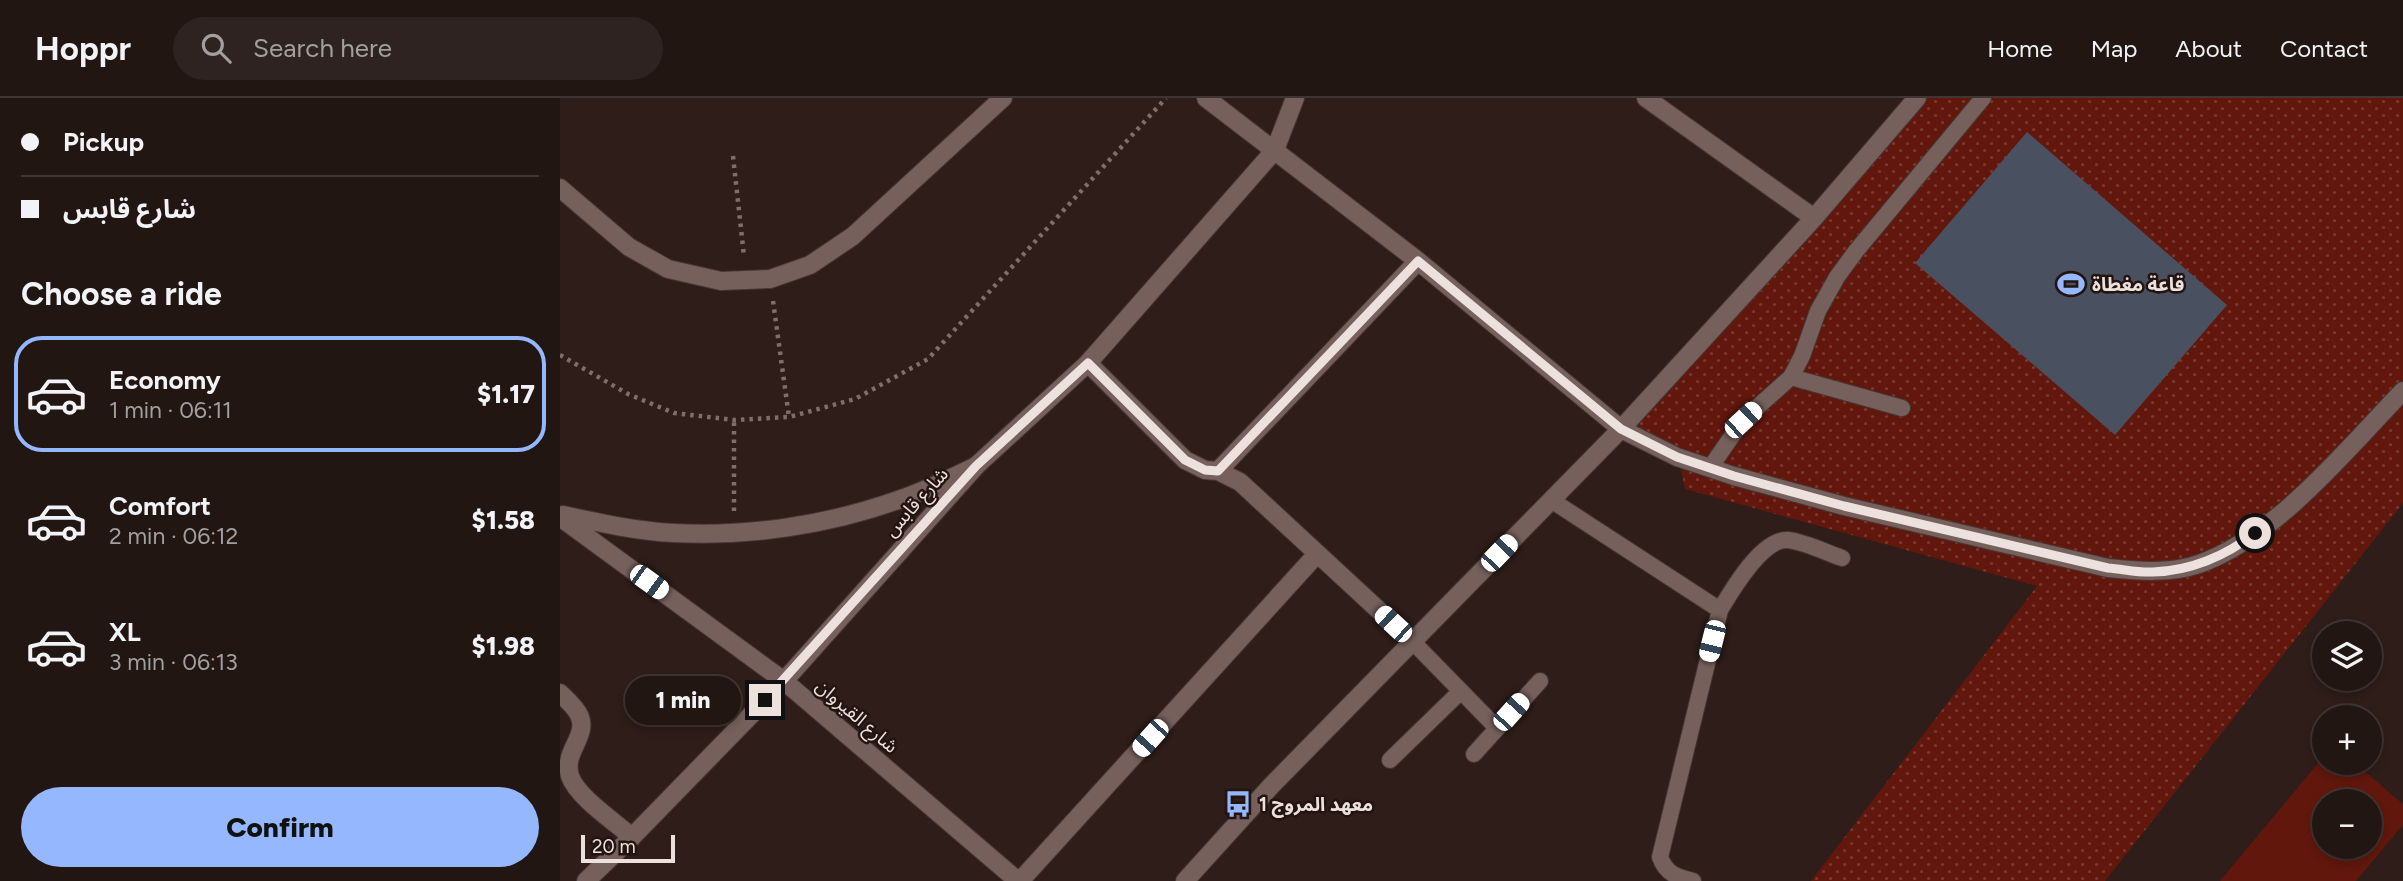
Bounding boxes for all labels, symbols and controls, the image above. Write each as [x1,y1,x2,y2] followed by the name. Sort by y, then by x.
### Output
[173,17,663,80] search box
[35,29,131,68] text: Hoppr
[197,29,235,67] icon: search
[253,32,392,64] text: Search here
[1987,34,2053,63] text: Home
[2091,34,2137,63] text: Map
[2175,34,2242,63] text: About
[2280,34,2368,63] text: Contact
[63,126,144,158] text: Pickup
[63,193,196,225] text: شارع قابس
[2056,269,2086,299] sports icon: قاعة مغطاة
[2092,273,2184,296] place label: قاعة مغطاة
[21,275,222,313] text: Choose a ride
[25,363,88,426] icon: car
[109,364,221,396] text: Economy
[477,378,535,410] text: $1.17
[109,396,232,424] text: 1 min · 06:11
[1721,398,1766,442] car
[879,463,954,543] street label: شارع قابس
[25,489,88,552] icon: car
[109,490,211,522] text: Comfort
[472,504,535,536] text: $1.58
[2239,517,2271,549] route start
[109,522,238,550] text: 2 min · 06:12
[1477,531,1522,575] car
[626,561,673,603] car
[1371,602,1416,646] car
[25,615,88,678] icon: car
[109,616,141,648] text: XL
[1697,618,1728,664] car
[2312,621,2382,859] map controls
[2312,621,2382,691] button: layers
[472,630,535,662] text: $1.98
[109,648,238,676] text: 3 min · 06:13
[810,674,903,759] street label: شارع القيروان
[625,676,740,724] callout: 1 min
[749,684,781,716] route end
[656,686,710,714] text: 1 min
[1490,689,1533,735] car
[2312,705,2382,775] button: +
[1129,715,1172,761] car
[21,787,539,867] button: Confirm
[1223,789,1253,819] bus stop icon: معهد المروج 1
[2312,789,2382,859] button: −
[1259,793,1373,818] place label: معهد المروج 1
[581,832,676,864] scale bar
[592,835,636,858] text: 20 m

